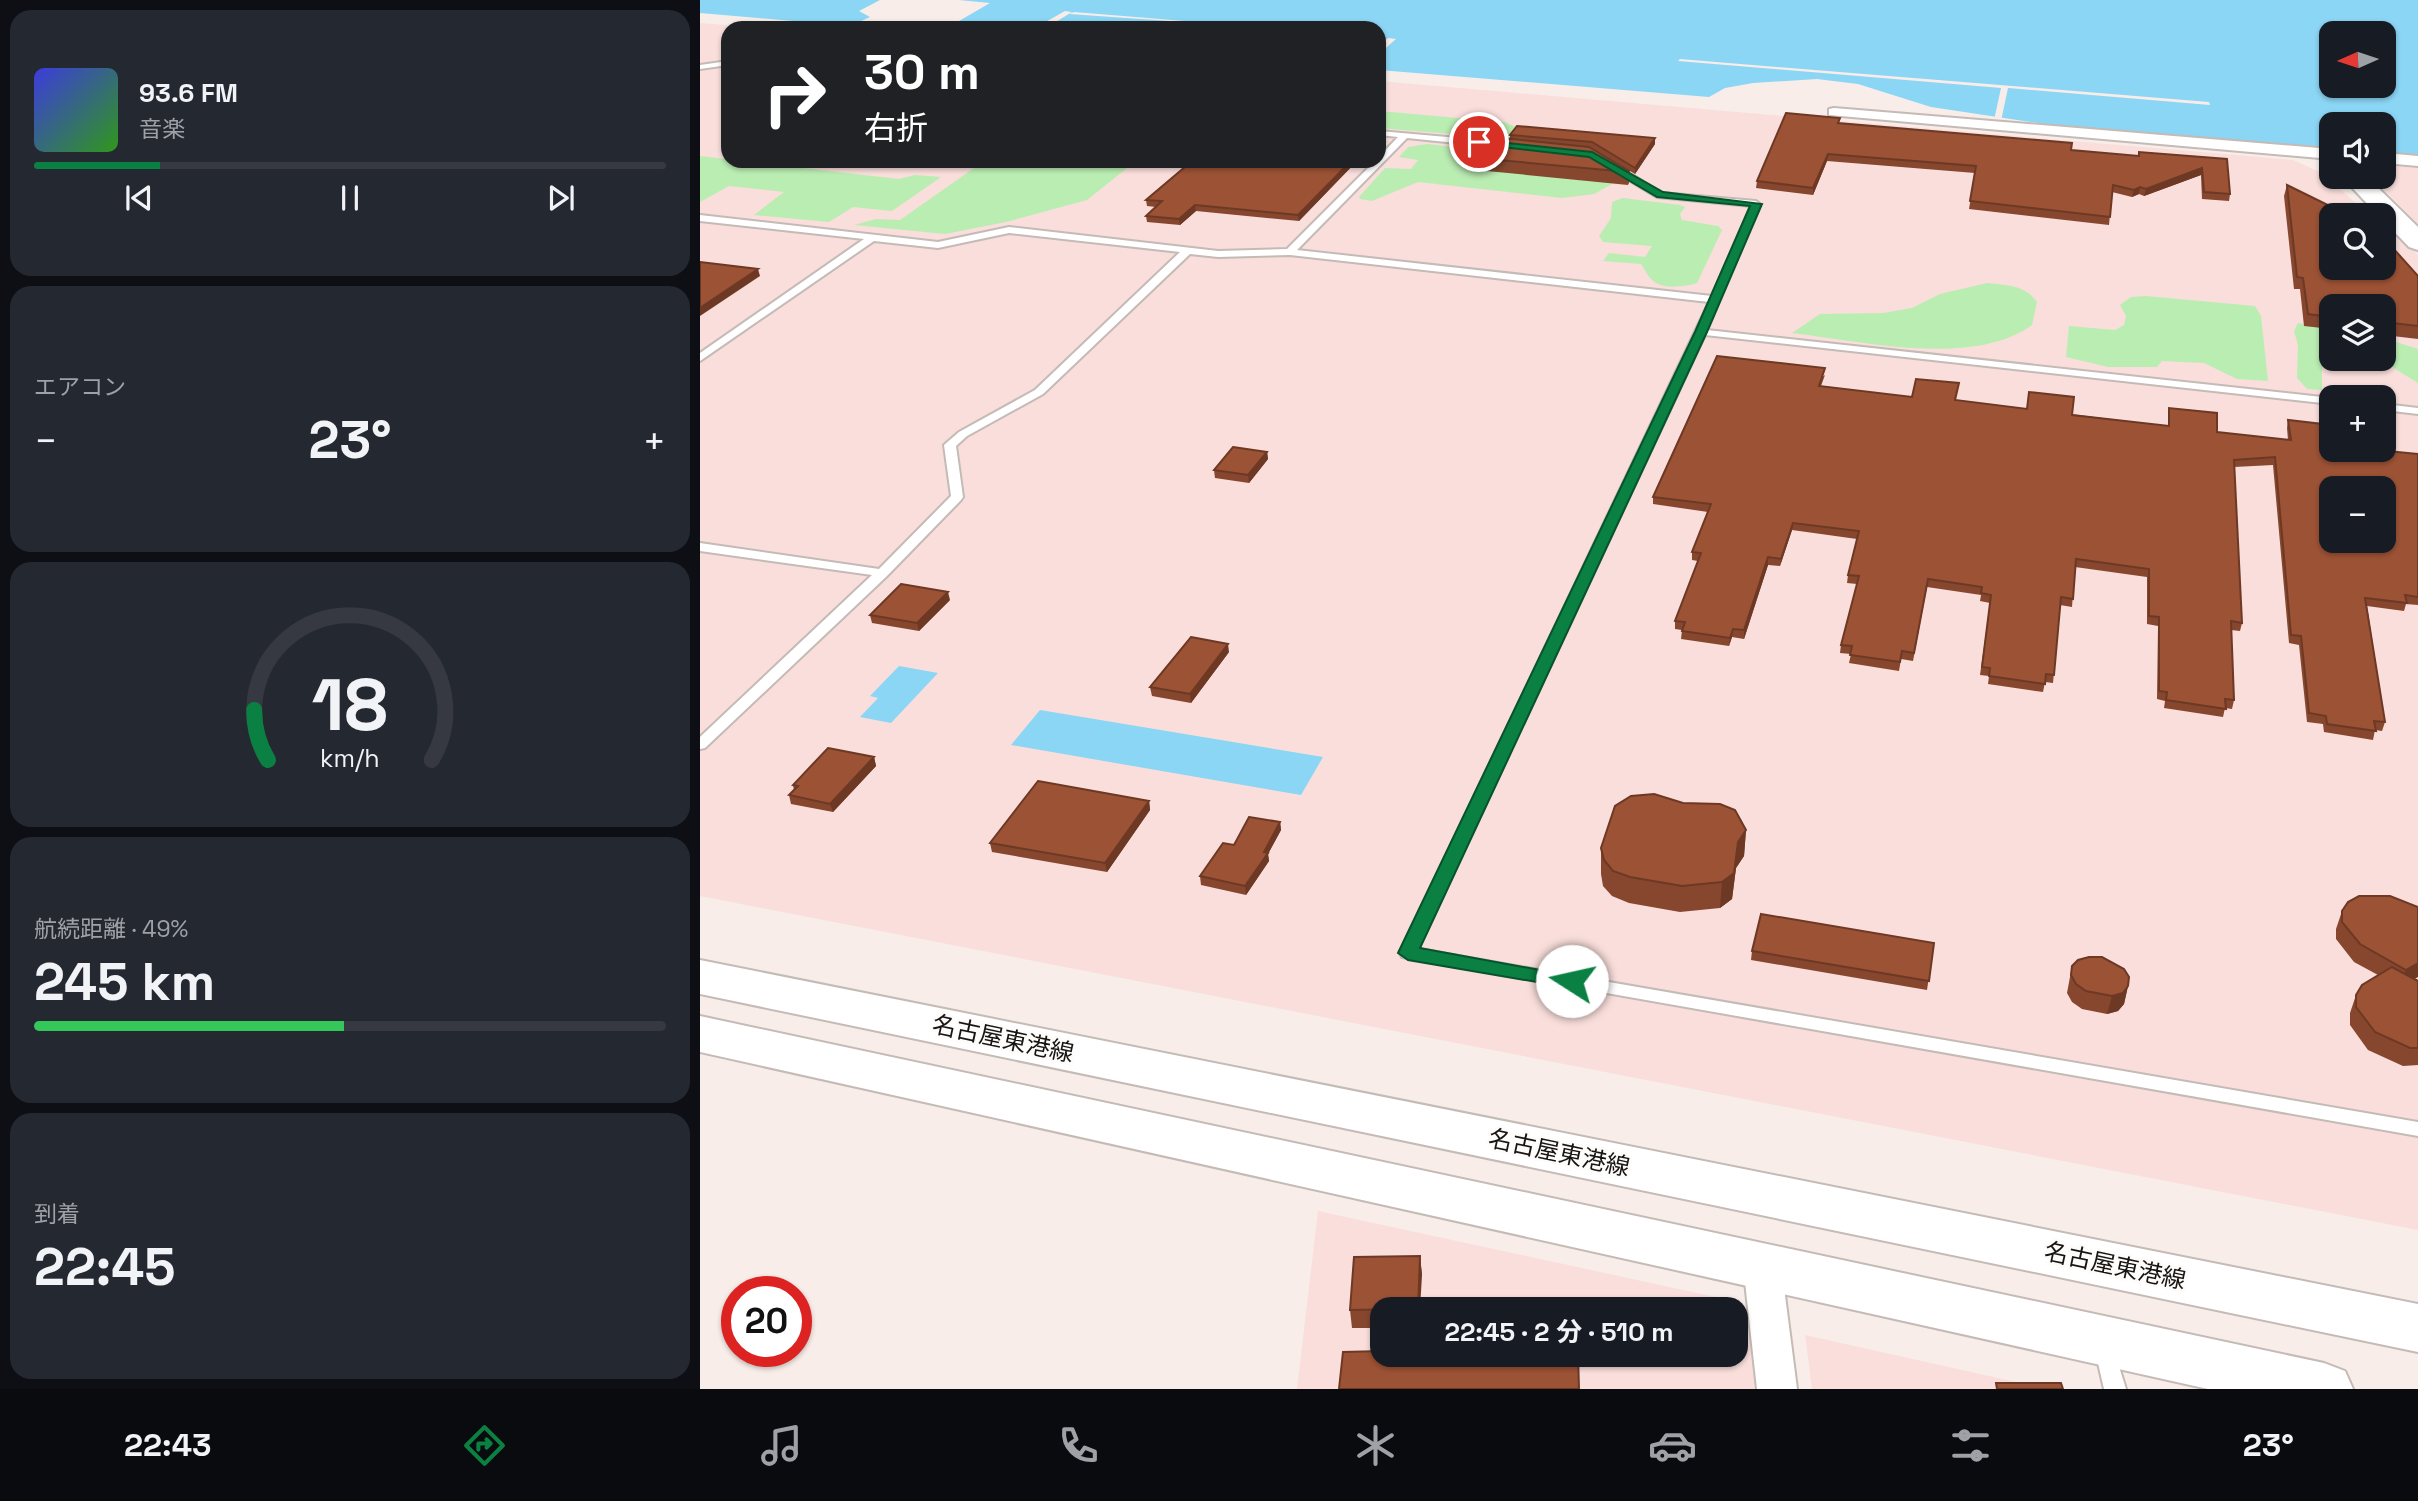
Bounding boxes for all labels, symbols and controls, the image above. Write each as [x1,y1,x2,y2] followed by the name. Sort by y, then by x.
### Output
[2319,21,2396,98] north arrow
[2319,21,2396,553] map controls
[864,41,980,103] text: 30 m
[749,49,840,140] icon: right
[139,76,238,110] text: 93.6 FM
[864,108,928,148] text: 右折
[1449,112,1509,172] pin
[2319,112,2396,189] button: sound
[139,114,185,144] text: 音楽
[1460,123,1498,161] icon: arrive
[120,179,158,217] icon: previous
[331,179,369,217] icon: pause
[542,179,580,217] icon: next
[2319,203,2396,280] button: search
[2319,294,2396,371] button: layers
[34,372,126,402] text: エアコン
[2319,385,2396,462] button: +
[309,407,392,473] text: 23°
[34,417,58,465] text: −
[642,417,666,465] text: +
[2319,476,2396,553] button: −
[312,659,388,752] text: 18
[320,742,380,774] text: km/h
[34,914,188,944] text: 航続距離 · 49%
[1535,944,1609,1018] position arrow
[34,949,215,1015] text: 245 km
[929,1008,1077,1069] street label: 名古屋東港線
[1485,1122,1633,1183] street label: 名古屋東港線
[34,1199,80,1229] text: 到着
[34,1234,176,1300] text: 22:45
[2041,1235,2189,1296] street label: 名古屋東港線
[721,1276,812,1367] speed limit sign: 20
[1444,1315,1674,1349] text: 22:45 · 2 分 · 510 m
[460,1421,509,1470] icon: directions
[757,1421,806,1470] icon: music
[1054,1421,1103,1470] icon: phone
[1351,1421,1400,1470] icon: climate
[1648,1421,1697,1470] icon: car
[1946,1421,1995,1470] icon: filters
[124,1425,211,1465] text: 22:43
[2243,1425,2294,1465] text: 23°

